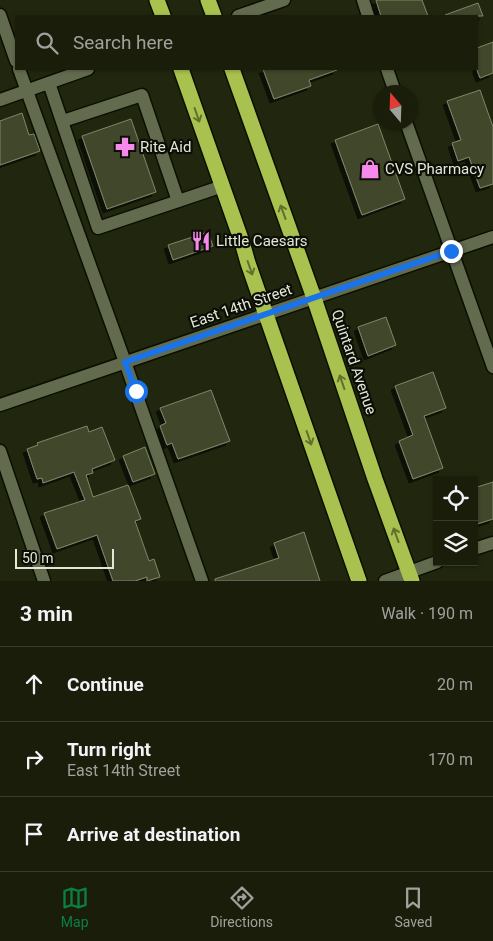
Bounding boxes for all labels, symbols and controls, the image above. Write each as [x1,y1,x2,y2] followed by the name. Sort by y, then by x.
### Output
[15,15,478,70] search box
[33,29,61,57] icon: search
[73,31,173,54] text: Search here
[373,85,418,130] north arrow
[193,106,203,122] one-way arrow
[114,136,136,158] pharmacy icon: Rite Aid
[140,138,191,156] place label: Rite Aid
[359,158,381,180] shop icon: CVS Pharmacy
[385,160,484,178] place label: CVS Pharmacy
[278,204,287,220] one-way arrow
[190,230,212,252] restaurant icon: Little Caesars
[216,232,307,250] place label: Little Caesars
[440,240,463,263] route end
[246,260,255,276] one-way arrow
[188,280,294,332] street label: East 14th Street
[328,307,380,417] street label: Quintard Avenue
[337,374,346,390] one-way arrow
[125,380,148,403] route start
[305,430,315,446] one-way arrow
[433,476,478,566] map controls
[433,476,478,521] button: locate
[433,521,478,566] button: layers
[391,528,400,543] one-way arrow
[15,546,114,569] scale bar
[22,550,54,566] text: 50 m
[20,602,73,626] text: 3 min
[381,604,473,623] text: Walk · 190 m
[20,670,48,698] icon: ahead
[67,673,144,696] text: Continue
[437,675,473,694] text: 20 m
[67,738,151,761] text: Turn right
[20,745,48,773] icon: right
[428,750,473,769] text: 170 m
[67,761,180,780] text: East 14th Street
[20,820,48,848] icon: arrive
[67,823,240,846] text: Arrive at destination
[61,884,89,930] tab: Map
[210,884,273,930] tab: Directions
[394,884,432,930] tab: Saved

